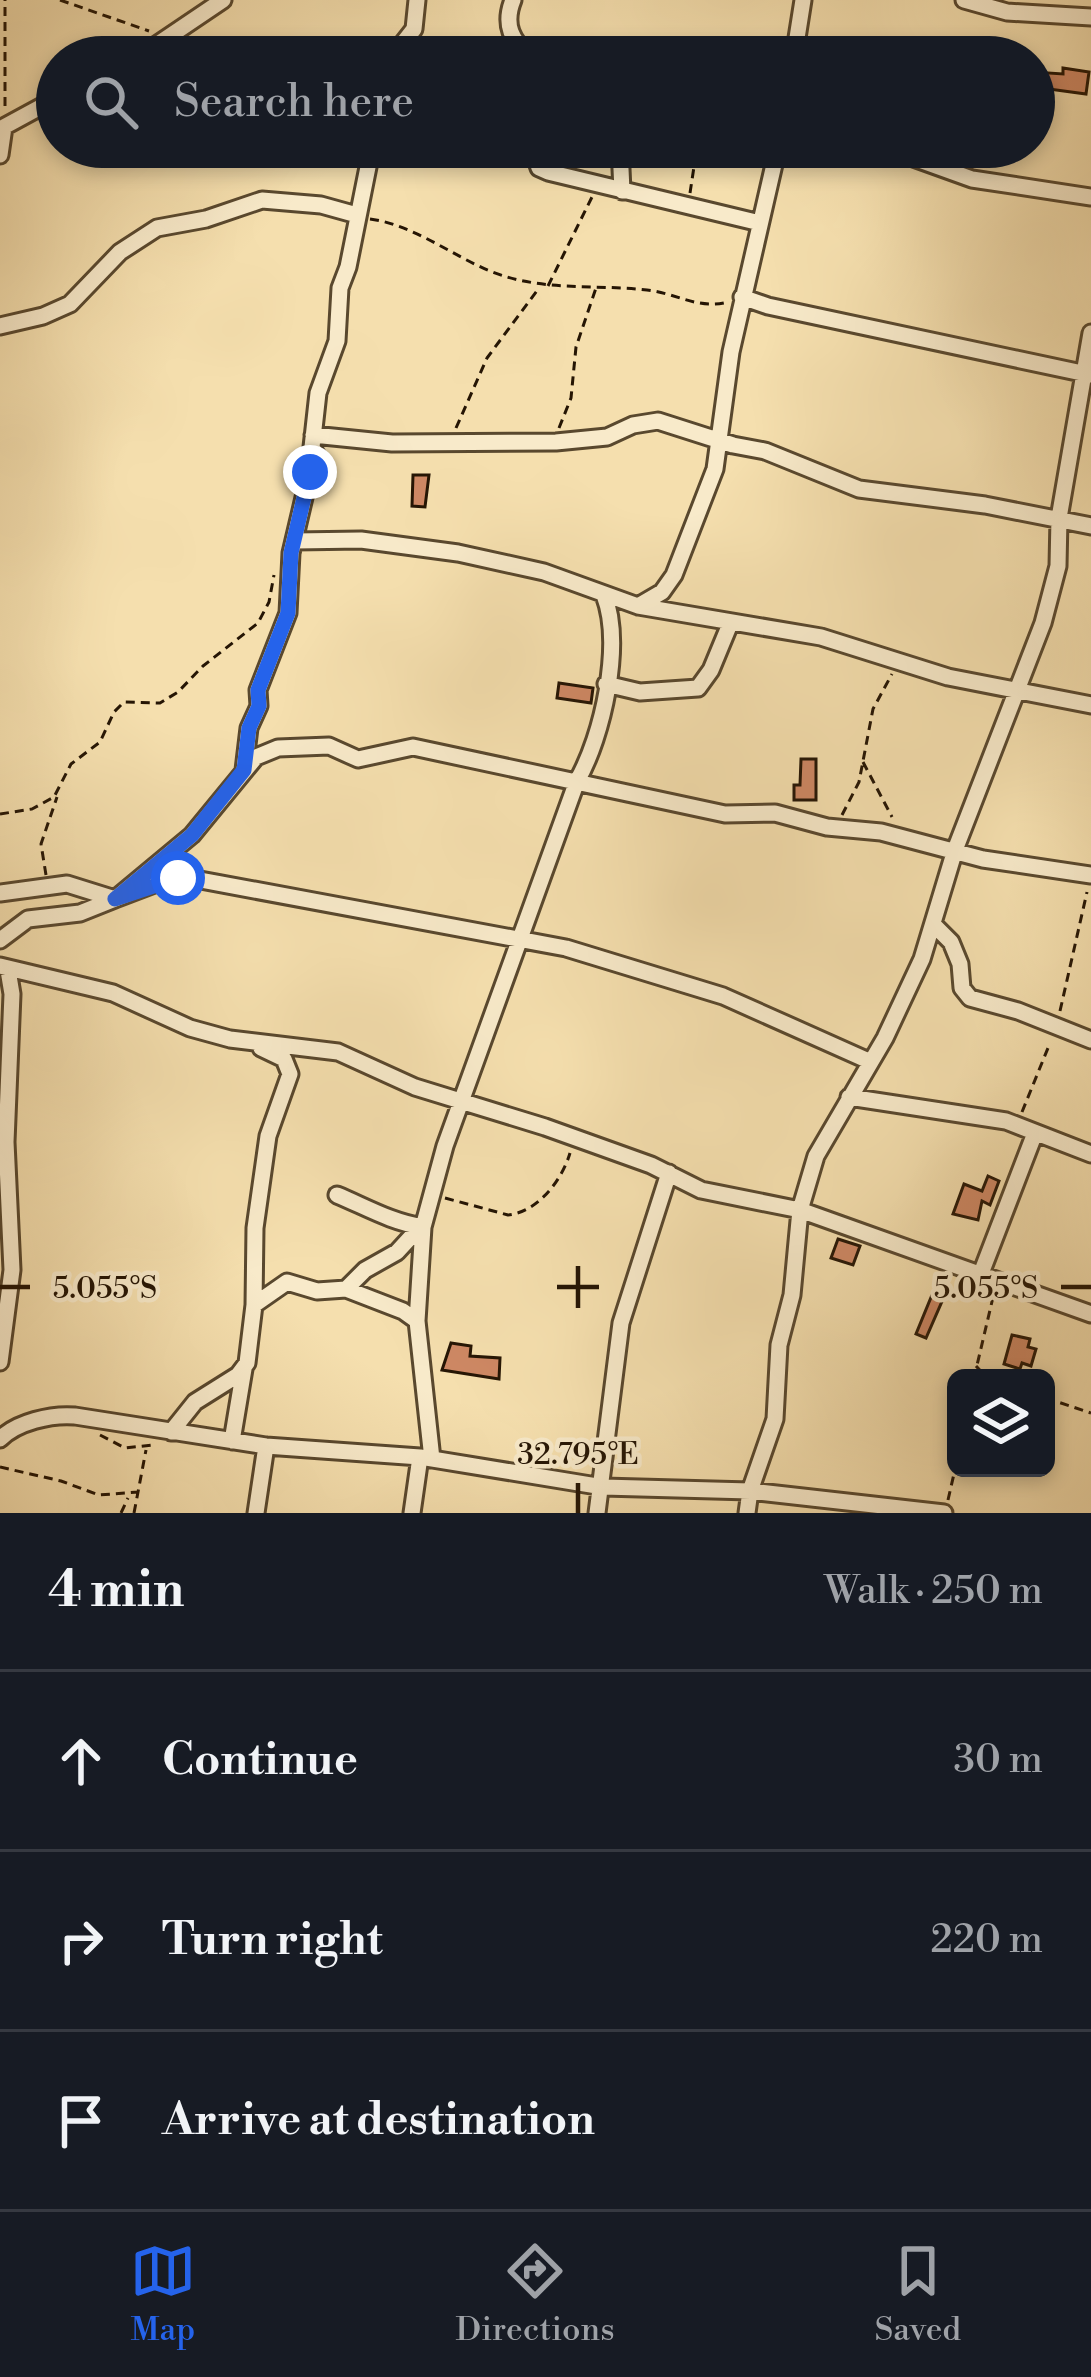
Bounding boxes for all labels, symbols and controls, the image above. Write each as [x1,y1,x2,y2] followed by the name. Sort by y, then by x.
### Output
[36,36,1055,168] search box
[78,69,144,135] icon: search
[174,74,414,131] text: Search here
[283,445,337,499] route end
[151,851,205,905] route start
[53,1270,157,1308] text: 5.055°S
[934,1270,1038,1308] text: 5.055°S
[947,1369,1055,1477] map controls
[947,1369,1055,1477] button: layers
[517,1436,639,1474] text: 32.795°E
[48,1559,184,1623] text: 4 min
[824,1567,1043,1616] text: Walk · 250 m
[48,1728,114,1794] icon: ahead
[162,1732,358,1789] text: Continue
[953,1736,1043,1785] text: 30 m
[48,1908,114,1974] icon: right
[162,1912,383,1969] text: Turn right
[930,1916,1043,1965] text: 220 m
[48,2088,114,2154] icon: arrive
[162,2092,595,2149] text: Arrive at destination
[130,2238,196,2351] tab: Map
[456,2238,615,2351] tab: Directions
[874,2238,961,2351] tab: Saved

